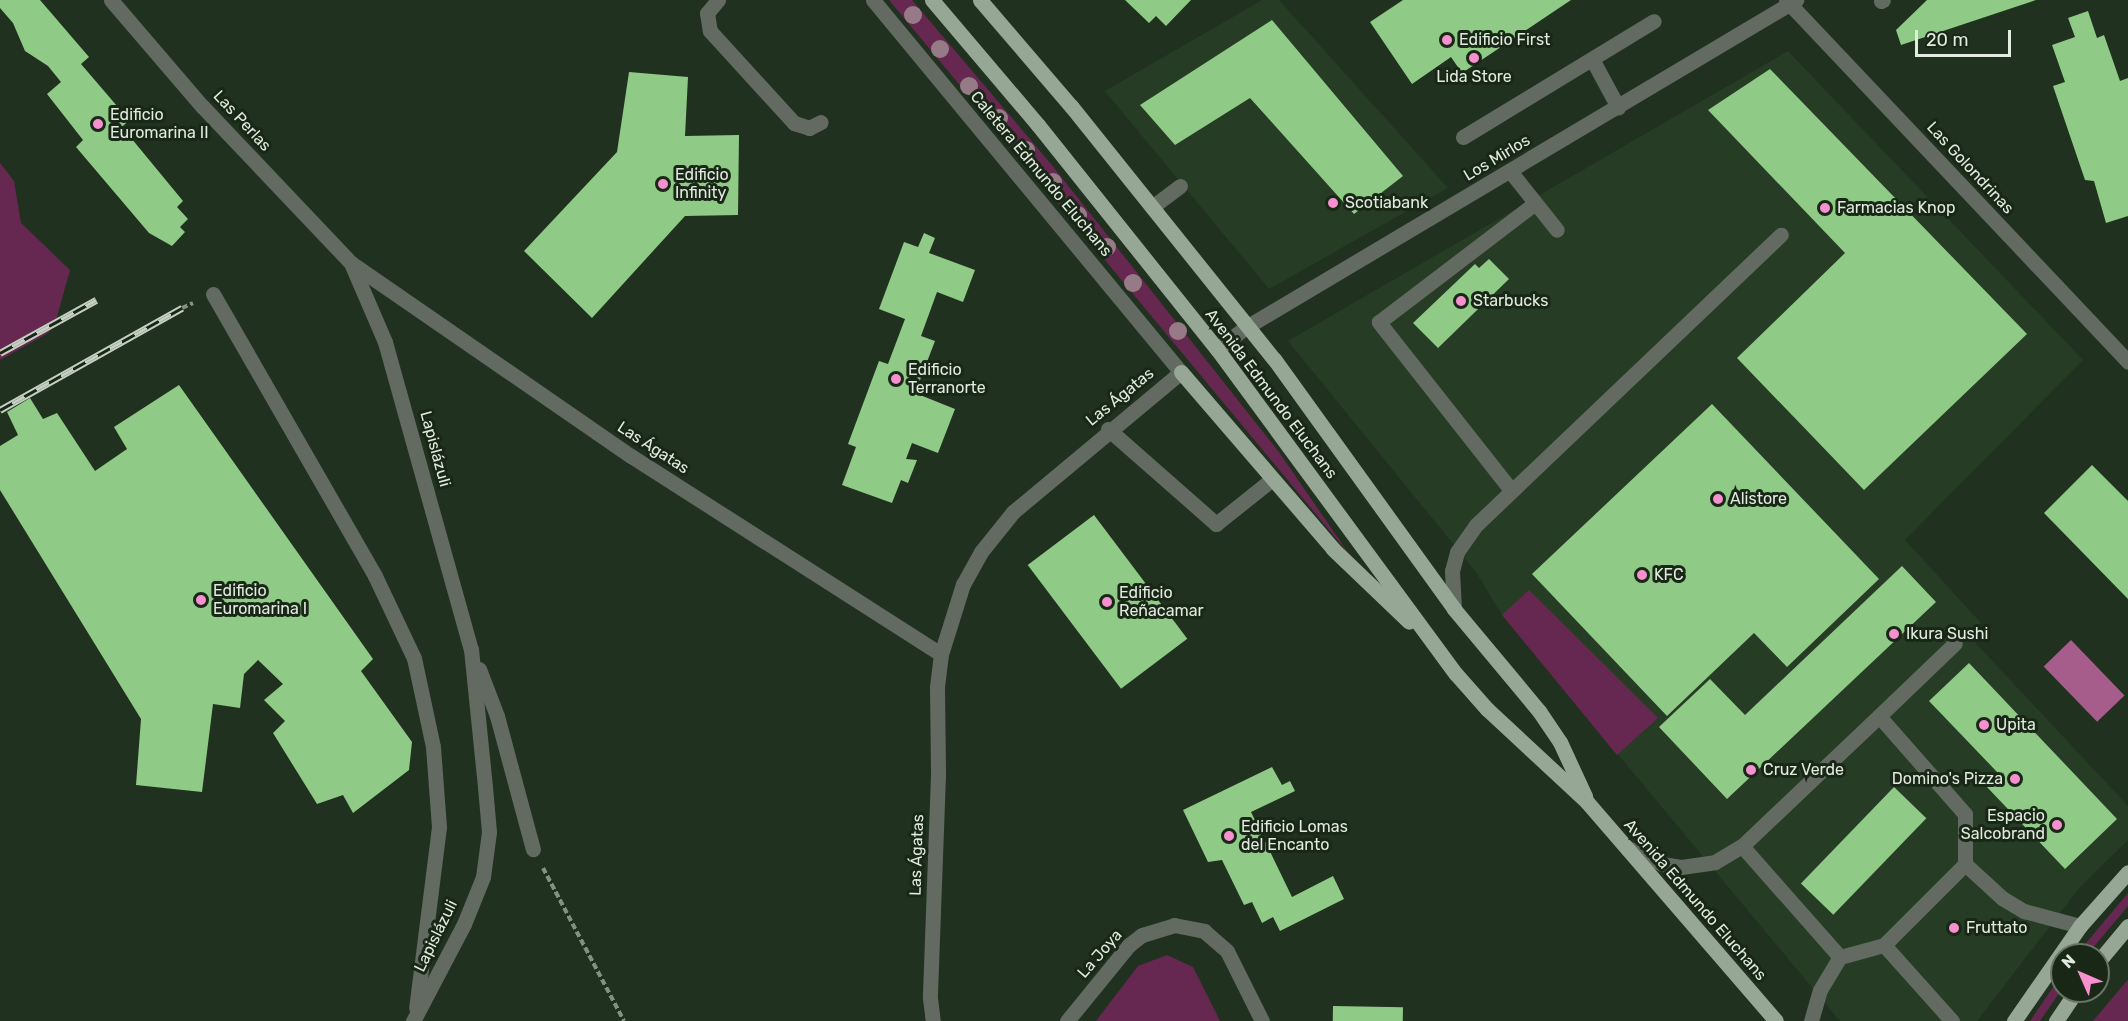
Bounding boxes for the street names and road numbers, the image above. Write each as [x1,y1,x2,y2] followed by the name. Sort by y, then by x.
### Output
[209,87,275,155] street label: Las Perlas
[966,87,1116,261] street label: Caletera Edmundo Eluchans
[1922,118,2018,218] street label: Las Golondrinas
[1460,131,1534,185] street label: Los Mirlos
[1201,305,1341,483] street label: Avenida Edmundo Eluchans
[1082,364,1158,430] street label: Las Ágatas
[416,409,454,489] street label: Lapislázuli
[613,418,693,478] street label: Las Ágatas
[906,814,928,896] street label: Las Ágatas
[1620,815,1770,985] street label: Avenida Edmundo Eluchans
[410,897,462,975] street label: Lapislázuli
[1074,926,1126,982] street label: La Joya

